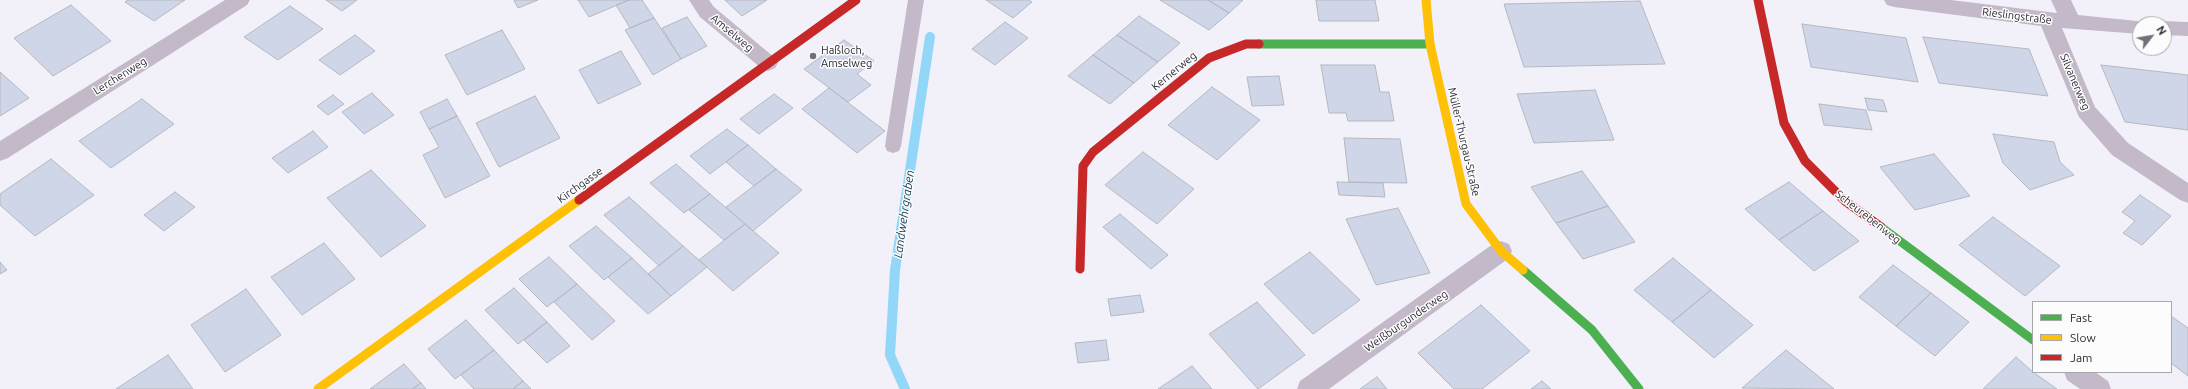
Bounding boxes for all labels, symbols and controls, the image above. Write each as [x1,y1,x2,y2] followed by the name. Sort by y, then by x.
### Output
[1981,5,2053,27] street label: Rieslingstraße
[708,11,756,55] street label: Amselweg
[2132,16,2172,56] north arrow
[2154,24,2169,37] text: N
[821,43,872,69] place label: Haßloch, Amselweg
[1149,49,1199,93] street label: Kernerweg
[808,51,818,61] marker: Haßloch, Amselweg
[2057,52,2093,112] street label: Silvanerweg
[91,54,149,98] street label: Lerchenweg
[1445,86,1483,198] street label: Müller-Thurgau-Straße
[555,164,605,206] street label: Kirchgasse
[891,169,917,259] water label: Landwehrgraben
[1833,187,1903,247] street label: Scheurebenweg
[1362,287,1450,355] street label: Weißburgunderweg
[2032,301,2172,373] legend
[2070,311,2092,324] text: Fast
[2070,331,2096,344] text: Slow
[2070,351,2092,364] text: Jam

